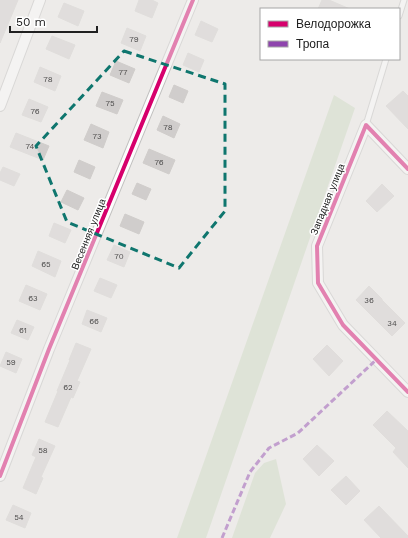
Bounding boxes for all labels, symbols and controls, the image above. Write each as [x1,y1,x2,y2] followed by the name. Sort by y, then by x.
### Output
[10,8,97,34] scale bar
[260,8,400,60] legend
[16,15,46,29] text: 50 m
[296,17,371,31] text: Велодорожка
[129,35,139,44] house number: 79
[296,37,330,51] text: Тропа
[119,68,128,77] house number: 77
[43,75,53,84] house number: 78
[105,99,115,108] house number: 75
[30,107,40,116] house number: 76
[163,123,173,132] house number: 78
[92,132,102,141] house number: 73
[26,142,35,151] house number: 74
[154,158,164,167] house number: 76
[308,162,347,236] street label: Западная улица
[69,197,108,271] street label: Весенняя улица
[114,252,124,261] house number: 70
[41,260,51,269] house number: 65
[28,294,38,303] house number: 63
[364,296,374,305] house number: 36
[89,317,99,326] house number: 66
[387,319,397,328] house number: 34
[19,326,27,335] house number: 61
[6,358,16,367] house number: 59
[63,383,73,392] house number: 62
[38,446,48,455] house number: 58
[14,513,24,522] house number: 54

